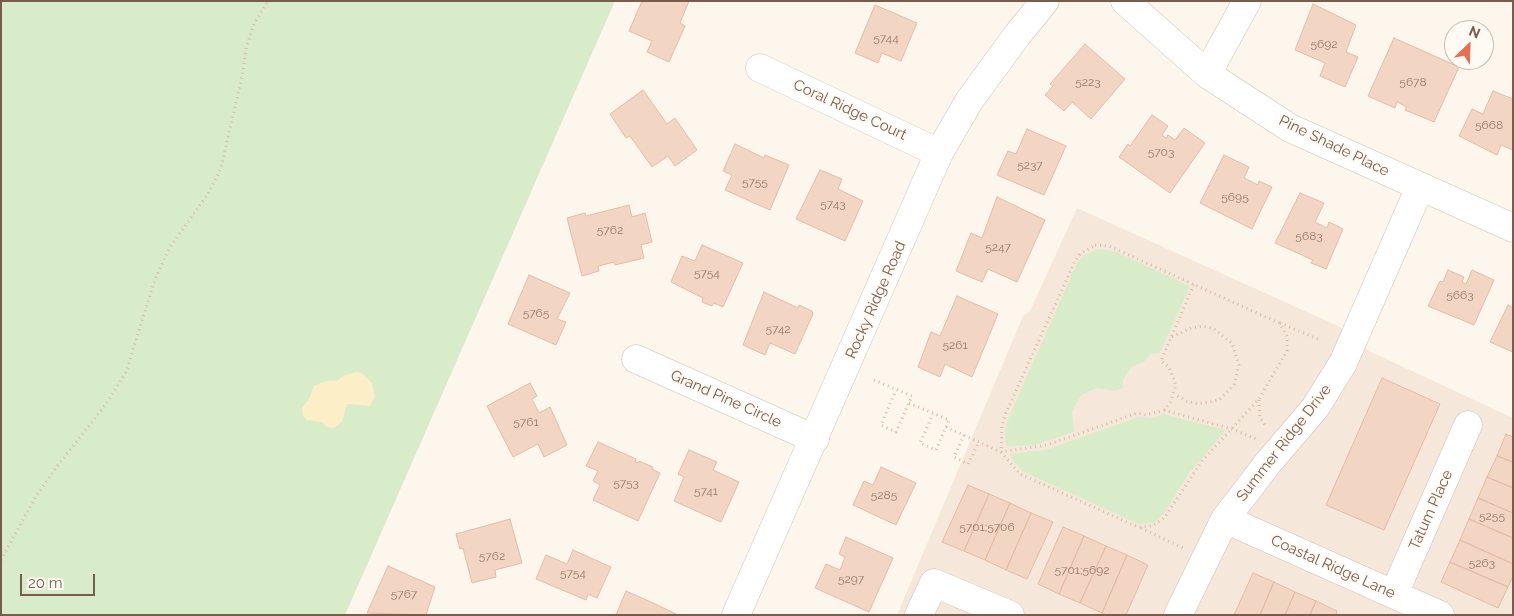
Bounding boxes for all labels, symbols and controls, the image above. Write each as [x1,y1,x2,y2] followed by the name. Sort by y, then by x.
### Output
[1444,20,1494,70] north arrow
[1467,23,1483,42] text: N
[873,31,899,45] house number: 5744
[1310,37,1338,51] house number: 5692
[1075,75,1101,89] house number: 5223
[1399,75,1427,89] house number: 5678
[790,76,910,144] street label: Coral Ridge Court
[1276,111,1392,181] street label: Pine Shade Place
[1475,118,1503,132] house number: 5668
[1148,145,1174,159] house number: 5703
[1017,158,1043,172] house number: 5237
[742,175,768,189] house number: 5755
[1221,190,1249,204] house number: 5695
[820,197,846,211] house number: 5743
[597,223,623,237] house number: 5762
[1295,229,1323,243] house number: 5683
[842,238,910,362] street label: Rocky Ridge Road
[985,240,1011,254] house number: 5247
[694,266,720,280] house number: 5754
[1446,288,1474,302] house number: 5663
[523,306,549,320] house number: 5765
[765,322,791,336] house number: 5742
[942,338,968,352] house number: 5261
[668,366,784,432] street label: Grand Pine Circle
[1233,381,1335,505] street label: Summer Ridge Drive
[513,415,539,429] house number: 5761
[1405,467,1457,553] street label: Tatum Place
[613,476,639,490] house number: 5753
[694,484,718,498] house number: 5741
[871,488,897,502] house number: 5285
[1479,509,1505,523] house number: 5255
[959,520,1015,534] house number: 5701;5706
[1268,531,1398,603] street label: Coastal Ridge Lane
[479,549,505,563] house number: 5762
[1469,556,1495,570] house number: 5263
[1055,563,1109,577] house number: 5701;5692
[22,564,98,596] scale bar
[560,566,586,580] house number: 5754
[838,572,864,586] house number: 5297
[28,574,63,592] text: 20 m
[391,587,417,601] house number: 5767

